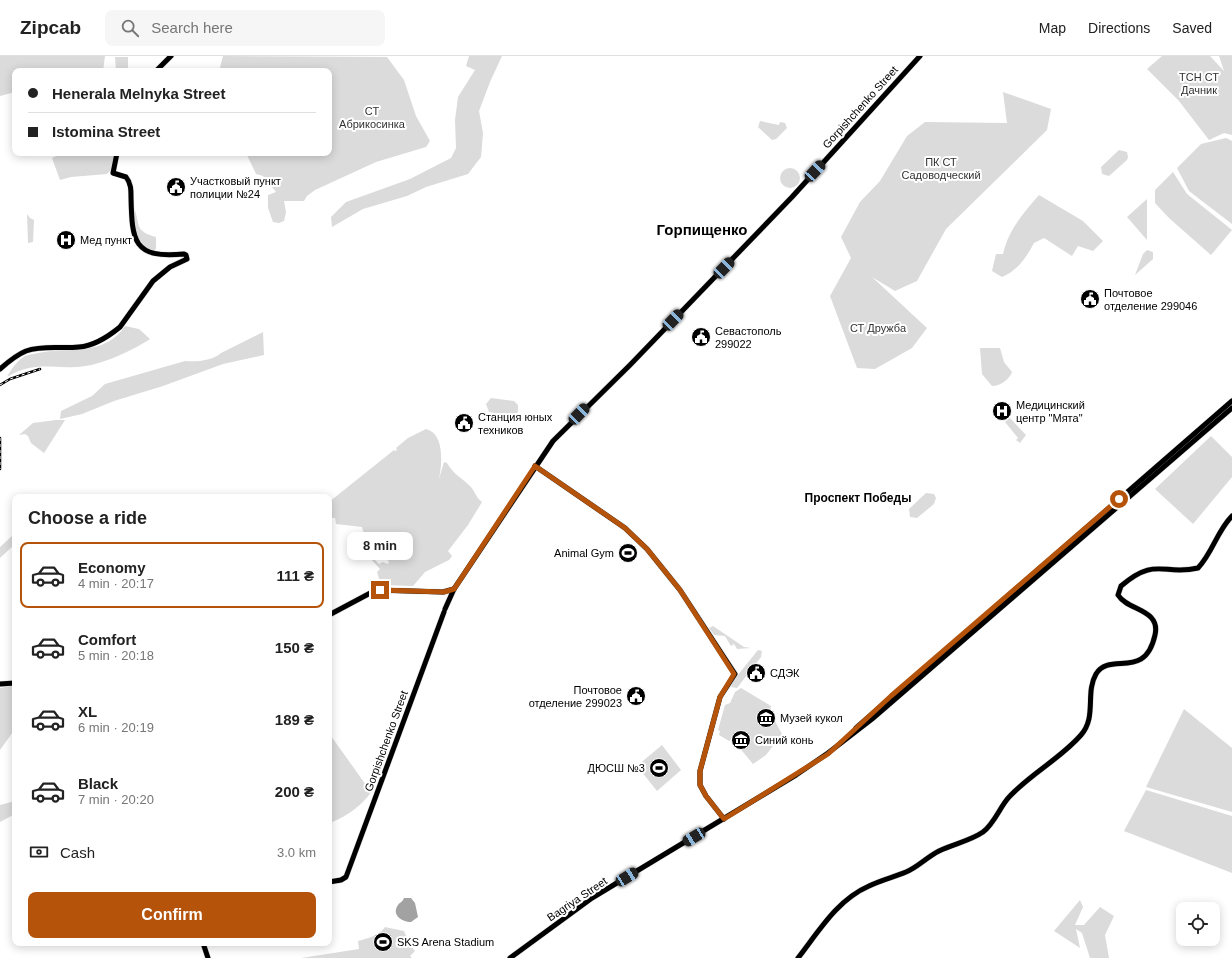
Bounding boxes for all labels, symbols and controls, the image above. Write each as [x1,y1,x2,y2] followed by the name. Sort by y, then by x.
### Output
[105,10,385,46] search box
[20,17,81,38] text: Zipcab
[119,17,141,39] icon: search
[151,19,233,36] text: Search here
[1039,20,1066,36] text: Map
[1088,20,1150,36] text: Directions
[1172,20,1212,36] text: Saved
[820,63,900,151] street label: Gorpishchenko Street
[1179,71,1219,96] park label: ТСН СТ Дачник
[52,85,225,102] text: Henerala Melnyka Street
[339,105,406,130] park label: СТ Абрикосинка
[52,123,160,140] text: Istomina Street
[901,156,981,181] park label: ПК СТ Садоводческий
[802,158,828,184] car
[190,175,281,200] place label: Участковый пункт полиции №24
[165,176,187,198] public building icon: Участковый пункт полиции №24
[657,221,747,238] district label: Горпищенко
[55,229,77,251] hospital icon: Мед пункт
[80,234,132,246] place label: Мед пункт
[711,255,737,281] car
[1104,287,1197,312] place label: Почтовое отделение 299046
[1079,288,1101,310] public building icon: Почтовое отделение 299046
[660,307,686,333] car
[850,322,907,334] park label: СТ Дружба
[715,325,782,350] place label: Севастополь 299022
[690,326,712,348] public building icon: Севастополь 299022
[1016,399,1085,424] place label: Медицинский центр "Мята"
[991,400,1013,422] hospital icon: Медицинский центр "Мята"
[566,401,592,427] car
[478,411,553,436] place label: Станция юных техников
[453,412,475,434] public building icon: Станция юных техников
[1110,490,1128,508] route start
[805,491,911,505] district label: Проспект Победы
[28,508,147,528] text: Choose a ride
[347,532,413,560] callout: 8 min
[363,538,397,553] text: 8 min
[617,542,639,564] sports icon: Animal Gym
[554,547,614,559] place label: Animal Gym
[30,557,66,593] icon: car
[78,559,146,576] text: Economy
[276,567,314,584] text: 111 ₴
[78,576,154,591] text: 4 min · 20:17
[371,581,389,599] route end
[30,629,66,665] icon: car
[78,631,136,648] text: Comfort
[275,639,314,656] text: 150 ₴
[78,648,154,663] text: 5 min · 20:18
[745,662,767,684] public building icon: СДЭК
[770,667,800,679] place label: СДЭК
[529,684,622,709] place label: Почтовое отделение 299023
[625,685,647,707] public building icon: Почтовое отделение 299023
[362,689,410,793] street label: Gorpishchenko Street
[30,701,66,737] icon: car
[78,703,97,720] text: XL
[755,707,777,729] museum icon: Музей кукол
[275,711,314,728] text: 189 ₴
[780,712,843,724] place label: Музей кукол
[78,720,154,735] text: 6 min · 20:19
[730,729,752,751] museum icon: Синий конь
[755,734,814,746] place label: Синий конь
[648,757,670,779] sports icon: ДЮСШ №3
[588,762,645,774] place label: ДЮСШ №3
[30,773,66,809] icon: car
[78,775,118,792] text: Black
[275,783,314,800] text: 200 ₴
[78,792,154,807] text: 7 min · 20:20
[681,826,707,848] car
[28,841,50,863] icon: cash
[60,844,95,861] text: Cash
[277,845,316,860] text: 3.0 km
[614,866,640,888] car
[545,875,609,923] street label: Bagriya Street
[28,892,316,938] button: Confirm
[1176,902,1220,946] map controls
[1176,902,1220,946] button: locate
[372,931,394,953] sports icon: SKS Arena Stadium
[397,936,494,948] place label: SKS Arena Stadium

